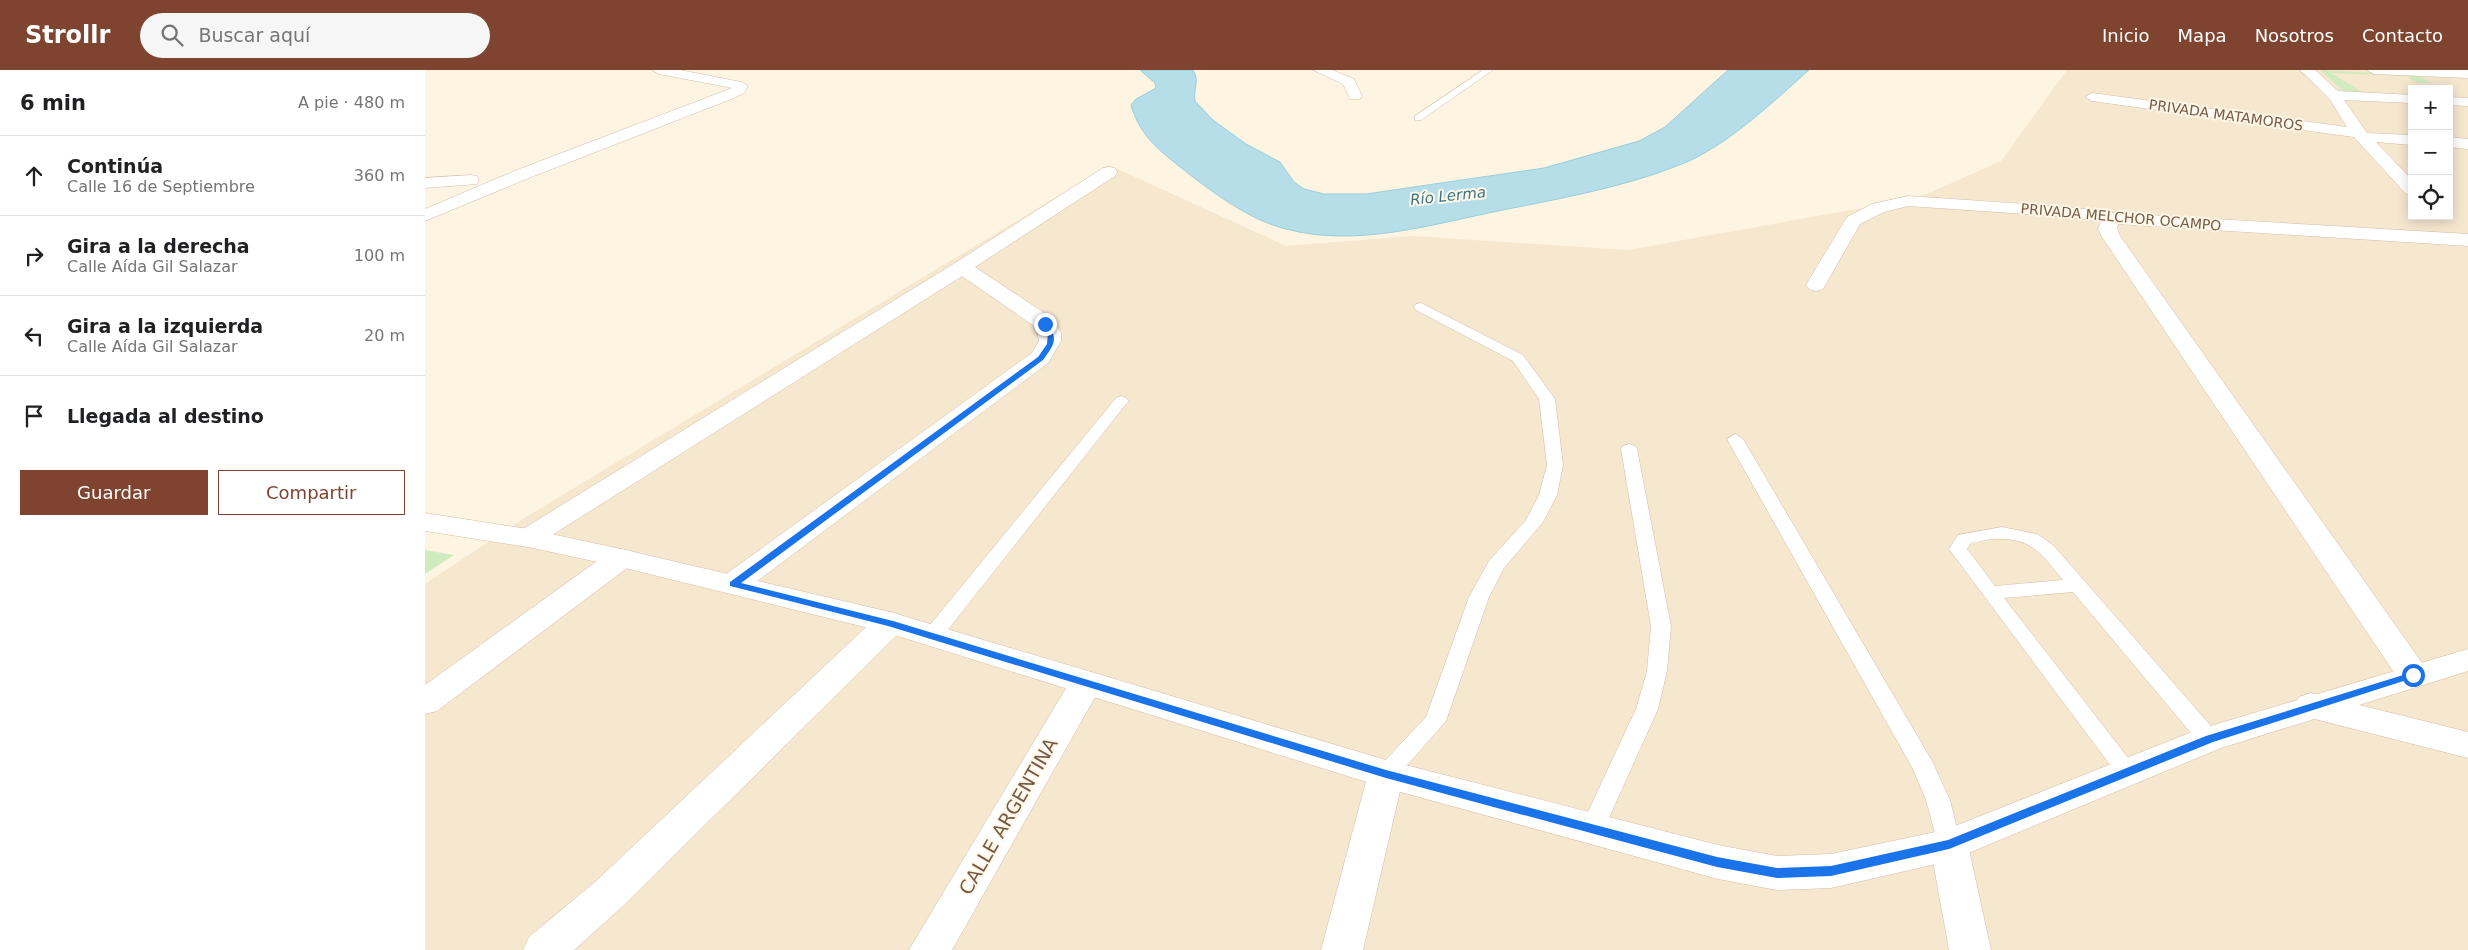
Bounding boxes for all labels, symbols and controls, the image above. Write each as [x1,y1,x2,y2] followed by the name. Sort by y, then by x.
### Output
[140,13,490,58] search box
[25,21,110,49] text: Strollr
[158,21,186,49] icon: search
[198,24,310,46] text: Buscar aquí
[2102,25,2150,46] text: Inicio
[2178,25,2227,46] text: Mapa
[2255,25,2334,46] text: Nosotros
[2362,25,2443,46] text: Contacto
[2408,85,2453,220] map controls
[2408,85,2453,130] button: +
[20,91,86,115] text: 6 min
[298,93,405,112] text: A pie · 480 m
[2148,96,2304,134] street label: PRIVADA MATAMOROS
[2408,130,2453,175] button: −
[67,155,163,177] text: Continúa
[20,162,48,190] icon: ahead
[354,166,405,185] text: 360 m
[2408,175,2453,220] button: locate
[67,177,255,196] text: Calle 16 de Septiembre
[1409,183,1487,209] water label: Río Lerma
[2020,200,2222,234] street label: PRIVADA MELCHOR OCAMPO
[67,235,250,257] text: Gira a la derecha
[20,242,48,270] icon: right
[354,246,405,265] text: 100 m
[67,257,238,276] text: Calle Aída Gil Salazar
[1034,313,1057,336] route end
[67,315,263,337] text: Gira a la izquierda
[20,322,48,350] icon: left
[364,326,405,345] text: 20 m
[67,337,238,356] text: Calle Aída Gil Salazar
[20,402,48,430] icon: arrive
[67,405,264,427] text: Llegada al destino
[20,470,208,515] button: Guardar
[218,470,405,515] button: Compartir
[2402,664,2425,687] route start
[954,734,1062,898] street label: CALLE ARGENTINA

